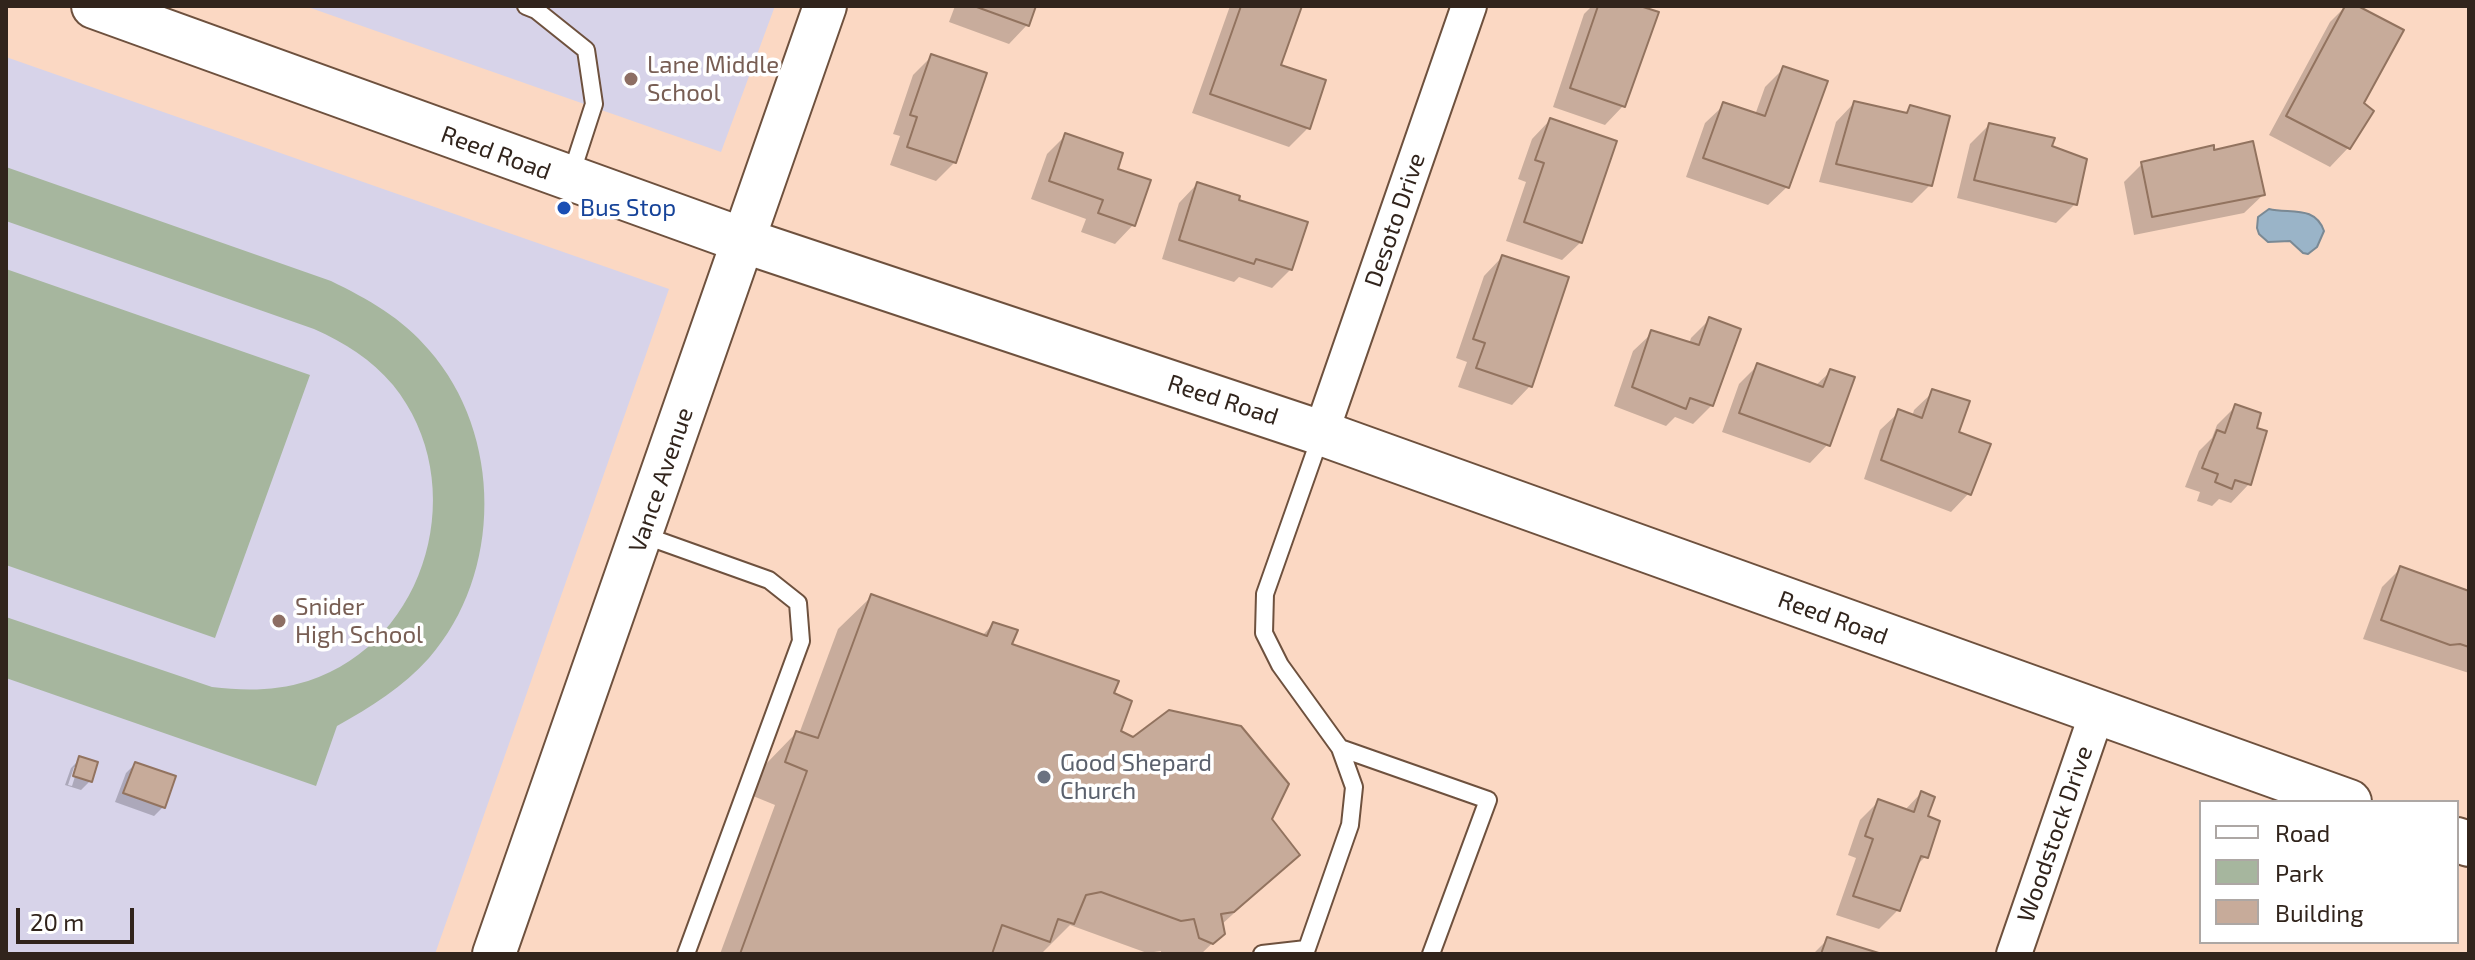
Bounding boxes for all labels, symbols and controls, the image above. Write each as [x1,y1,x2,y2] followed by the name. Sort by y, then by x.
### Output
[647,51,779,107] place label: Lane Middle School
[622,70,640,88] marker: Lane Middle School
[437,120,555,186] street label: Reed Road
[1359,149,1431,291] street label: Desoto Drive
[580,194,676,222] place label: Bus Stop
[555,199,573,217] marker: Bus Stop
[1164,369,1282,431] street label: Reed Road
[623,404,699,556] street label: Vance Avenue
[1774,585,1892,651] street label: Reed Road
[295,593,423,649] place label: Snider High School
[270,612,288,630] marker: Snider High School
[2011,742,2099,926] street label: Woodstock Drive
[1060,749,1212,805] place label: Good Shepard Church
[1035,768,1053,786] marker: Good Shepard Church
[2199,800,2459,944] legend
[2275,818,2330,847] text: Road
[2275,858,2324,887] text: Park
[20,892,138,942] scale bar
[2275,898,2364,927] text: Building
[30,907,84,936] text: 20 m

